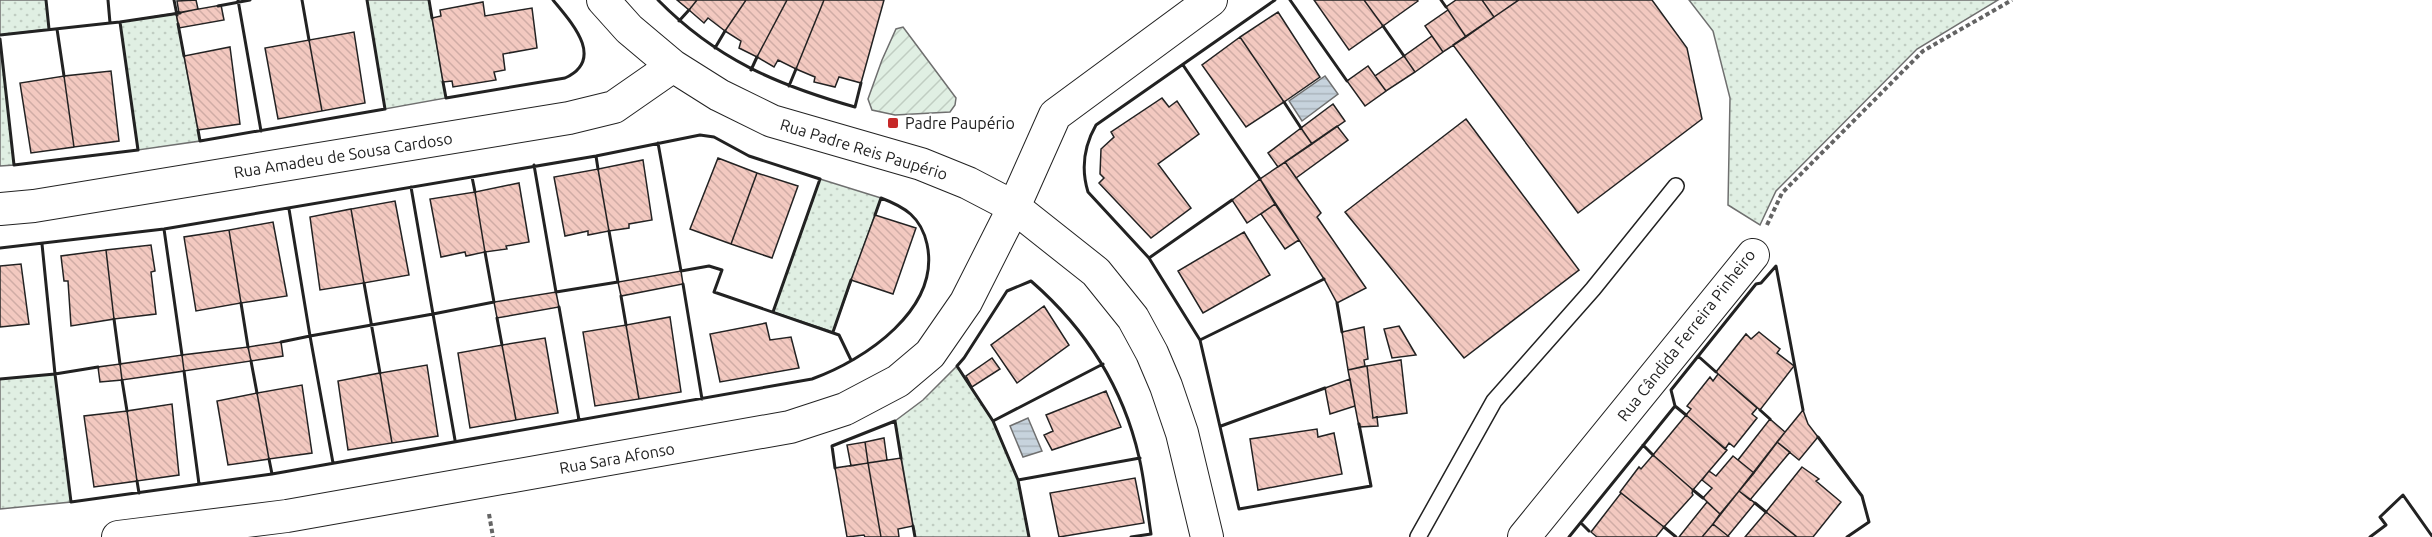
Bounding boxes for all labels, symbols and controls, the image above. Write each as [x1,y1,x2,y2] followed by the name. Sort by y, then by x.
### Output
[905,114,1015,132] place label: Padre Paupério
[778,115,950,183] street label: Rua Padre Reis Paupério
[886,116,900,130] marker: Padre Paupério
[232,129,454,181] street label: Rua Amadeu de Sousa Cardoso
[1613,246,1759,424] street label: Rua Cândida Ferreira Pinheiro
[558,439,676,477] street label: Rua Sara Afonso

